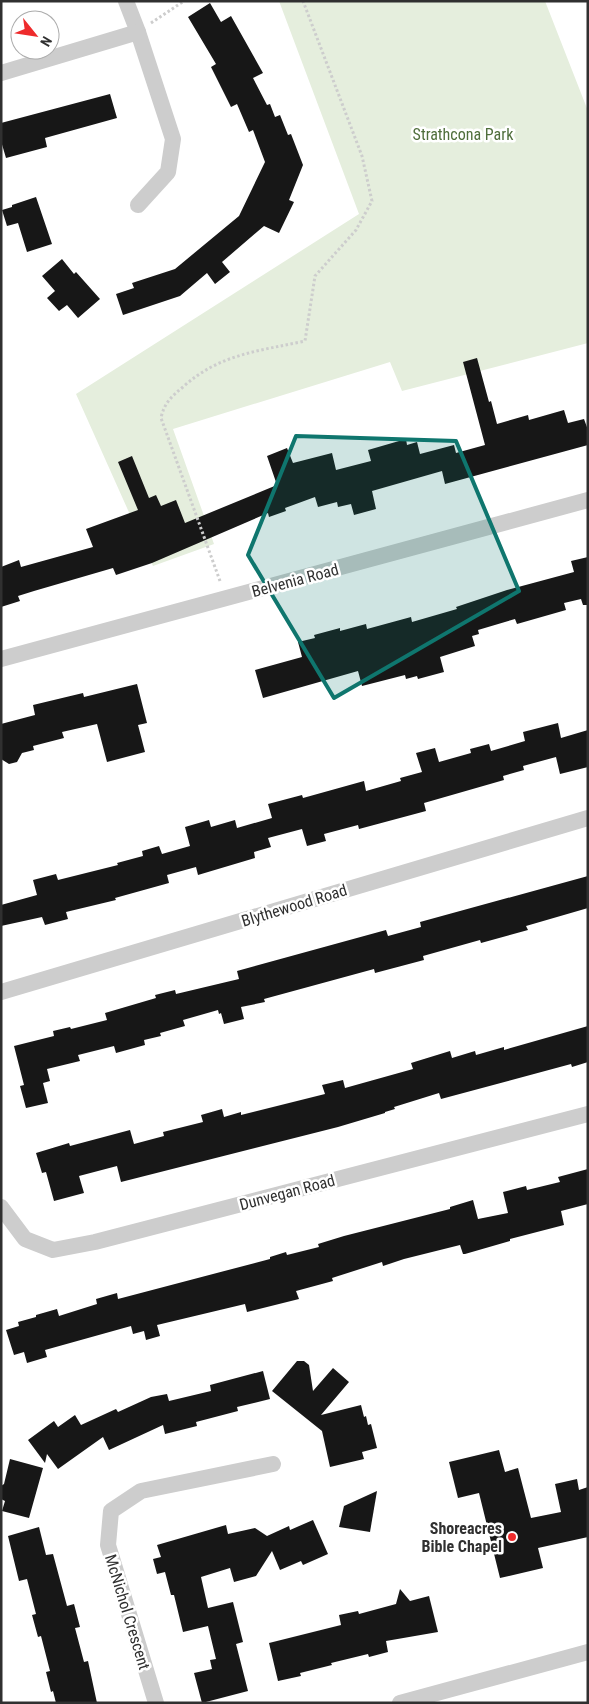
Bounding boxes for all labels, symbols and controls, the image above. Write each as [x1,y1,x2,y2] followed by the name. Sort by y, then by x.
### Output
[10,10,60,60] north arrow
[37,34,55,49] text: N
[413,125,514,144] park label: Strathcona Park
[250,560,341,601] street label: Belvenia Road
[239,880,349,931] street label: Blythewood Road
[237,1171,337,1214] street label: Dunvegan Road
[422,1519,502,1556] place label: Shoreacres Bible Chapel
[506,1531,518,1543] marker: Shoreacres Bible Chapel
[101,1552,154,1672] street label: McNichol Crescent

